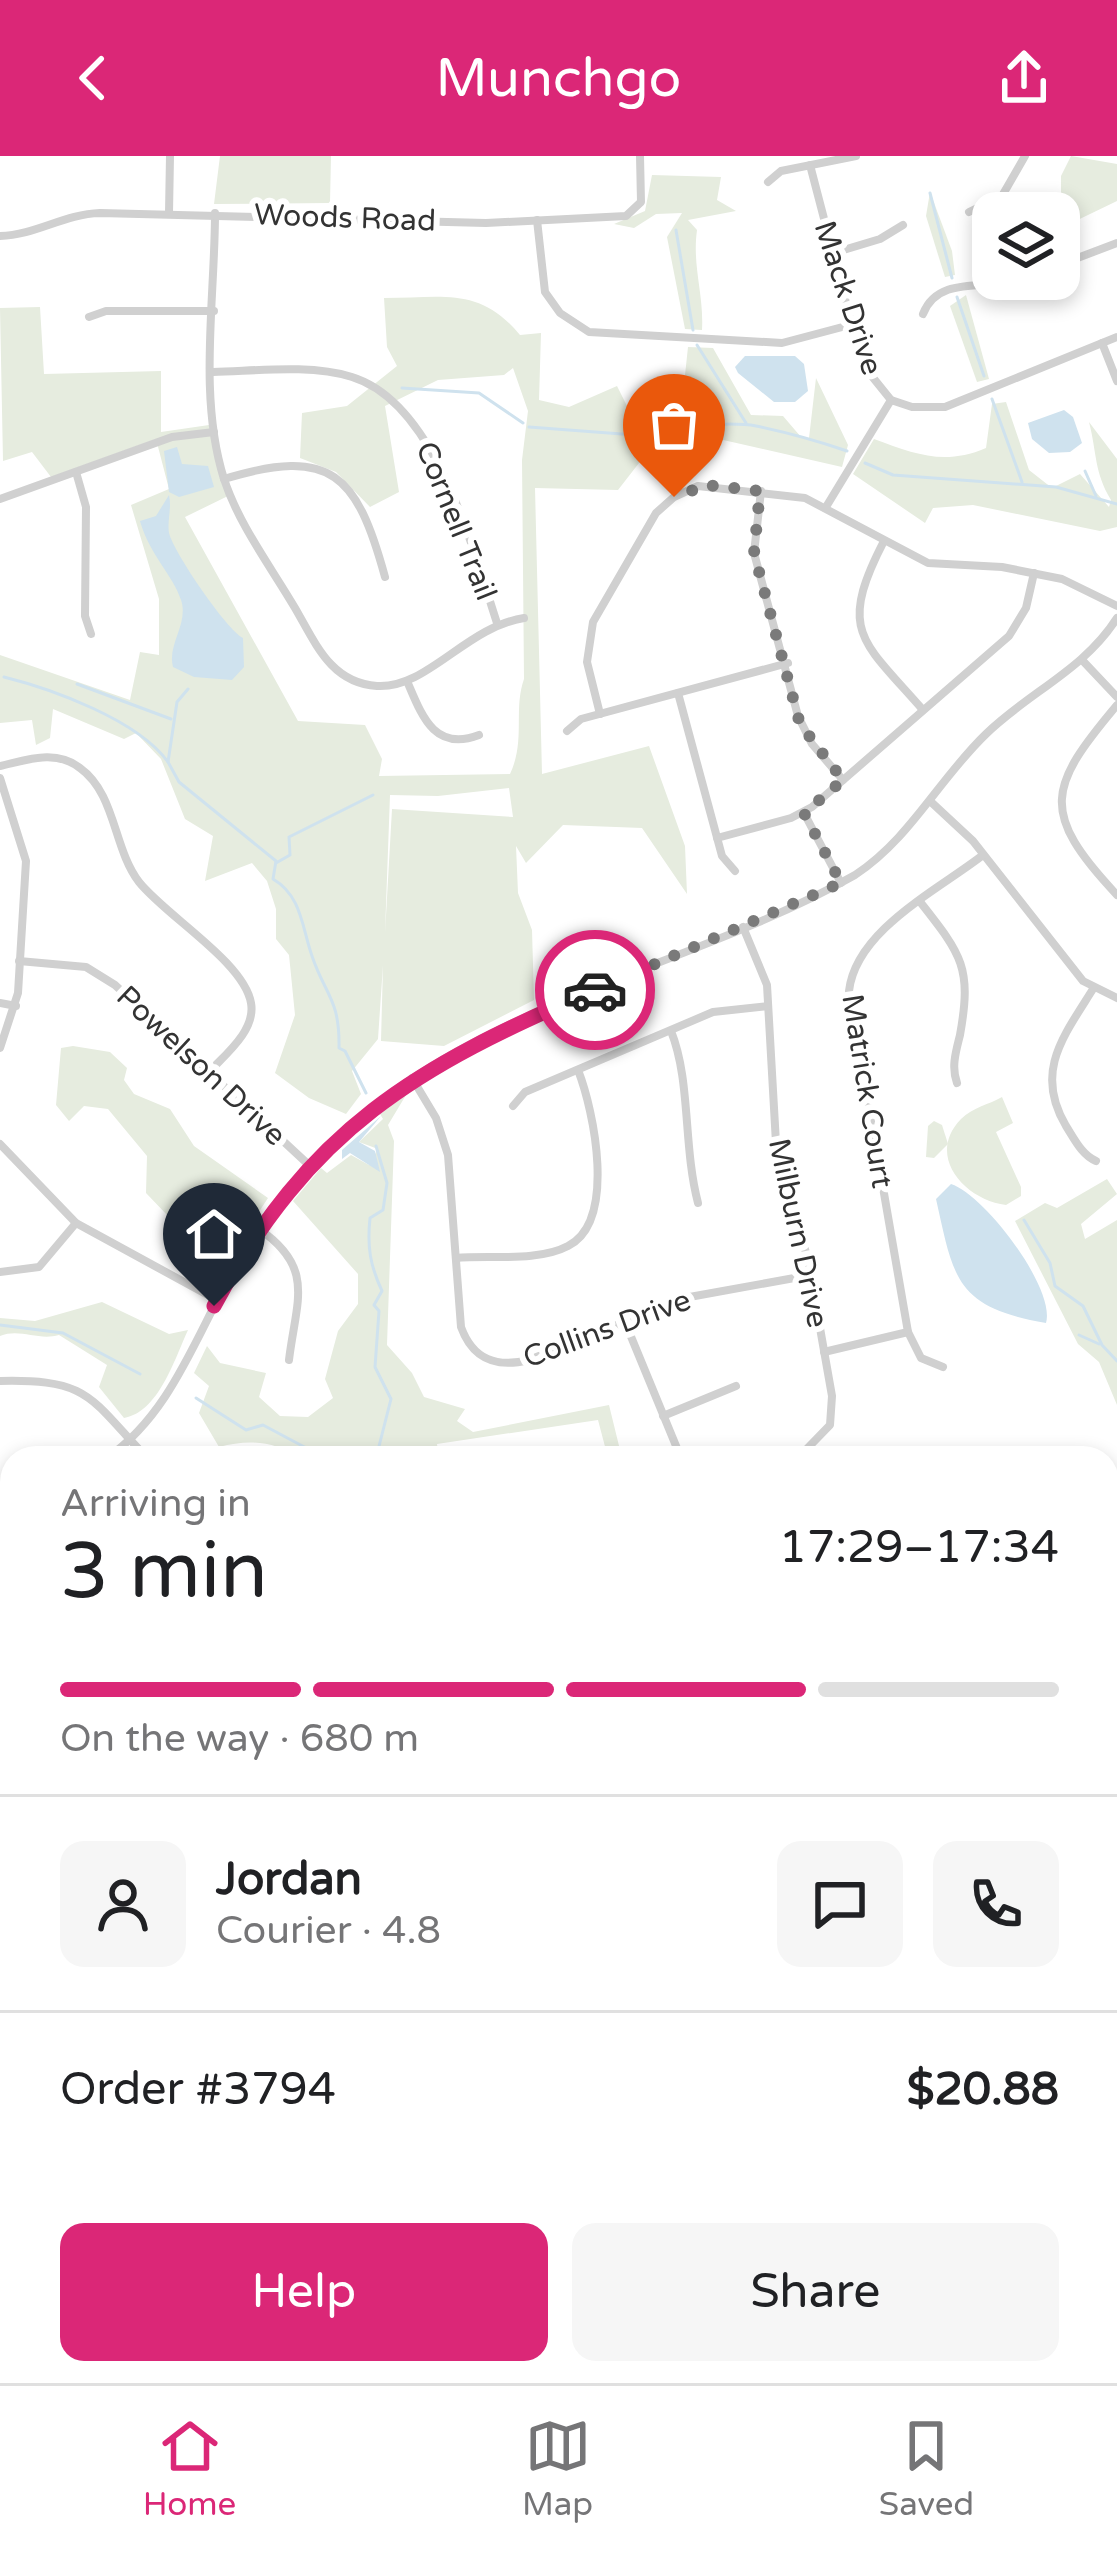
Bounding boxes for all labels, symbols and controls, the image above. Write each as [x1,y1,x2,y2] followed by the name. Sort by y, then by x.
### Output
[60,45,126,111] icon: back
[991,45,1057,111] icon: share
[436,46,681,111] text: Munchgo
[972,192,1080,300] map controls
[972,192,1080,300] button: layers
[253,196,437,240] street label: Woods Road
[806,216,890,380] street label: Mack Drive
[623,374,725,497] pin
[641,392,707,458] icon: bag
[407,436,505,606] street label: Cornell Trail
[535,930,655,1050] courier
[562,957,628,1023] icon: car
[109,978,293,1154] street label: Powelson Drive
[833,991,901,1191] street label: Matrick Court
[760,1135,836,1331] street label: Milburn Drive
[163,1183,265,1306] pin
[181,1201,247,1267] icon: home
[518,1282,696,1376] street label: Collins Drive
[60,1480,251,1527] text: Arriving in
[779,1521,1059,1575] text: 17:29–17:34
[60,1525,268,1619] text: 3 min
[60,1715,419,1762] text: On the way · 680 m
[60,1841,186,1967] button: person
[777,1841,903,1967] button: chat
[933,1841,1059,1967] button: phone
[216,1853,362,1907] text: Jordan
[216,1907,441,1954] text: Courier · 4.8
[60,2063,336,2117] text: Order #3794
[907,2063,1059,2117] text: $20.88
[60,2223,548,2361] button: Help
[572,2223,1059,2361] button: Share
[143,2413,236,2524] tab: Home
[522,2413,593,2524] tab: Map
[879,2413,974,2524] tab: Saved

